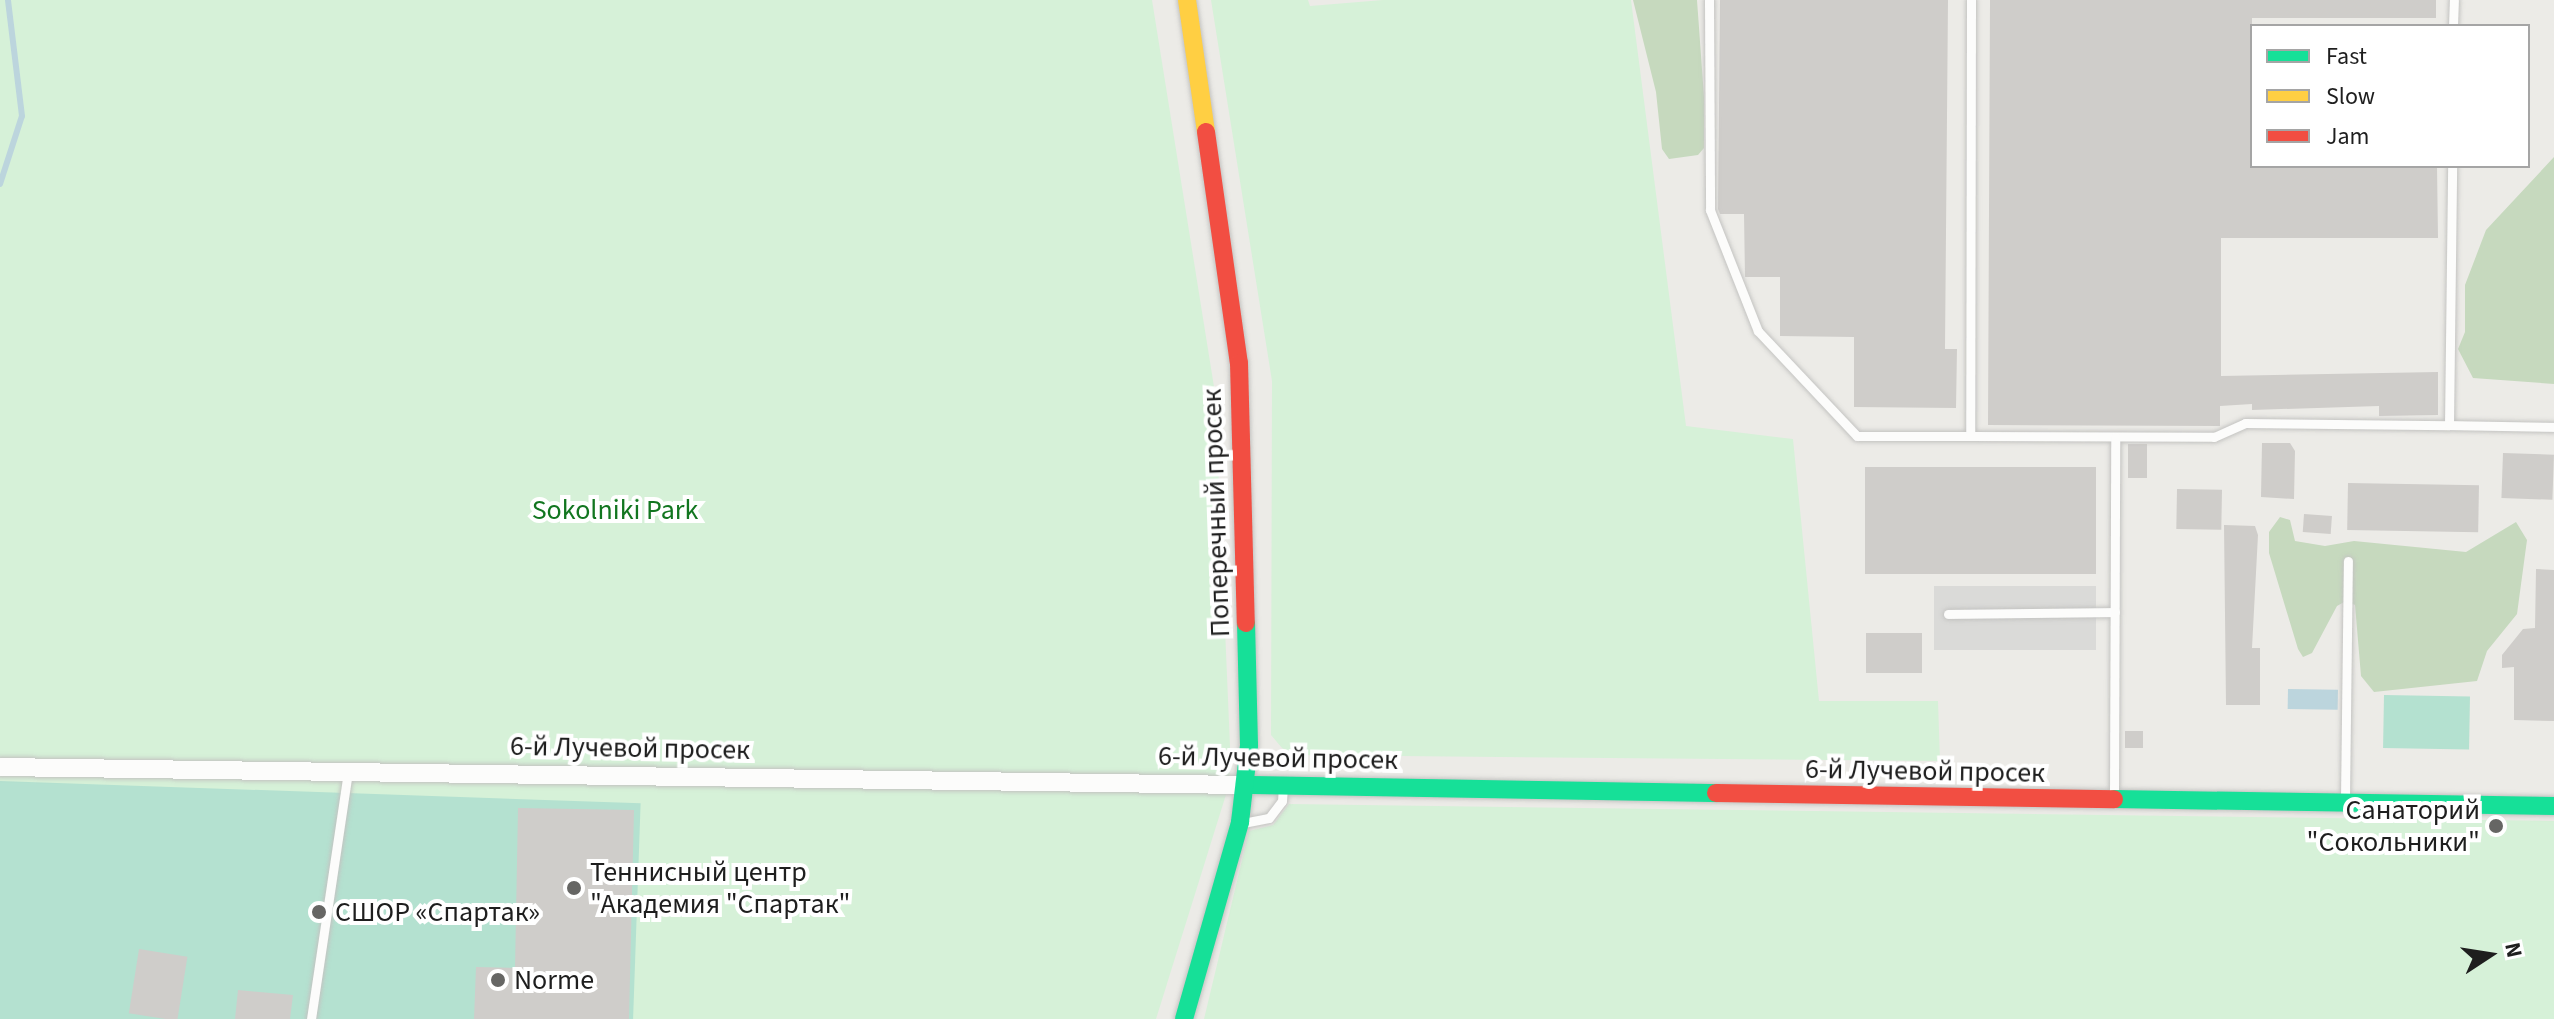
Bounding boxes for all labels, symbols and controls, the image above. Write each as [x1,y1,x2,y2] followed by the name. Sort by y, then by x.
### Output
[2250,24,2530,168] legend
[2326,39,2367,74] text: Fast
[2326,79,2375,114] text: Slow
[2326,119,2370,154] text: Jam
[1195,388,1237,638] street label: Поперечный просек
[532,493,698,527] park label: Sokolniki Park
[510,729,750,767] street label: 6-й Лучевой просек
[1158,739,1398,777] street label: 6-й Лучевой просек
[1805,752,2045,790] street label: 6-й Лучевой просек
[2307,793,2480,859] place label: Санаторий "Сокольники"
[2487,817,2505,835] marker: Санаторий "Сокольники"
[590,855,850,921] place label: Теннисный центр "Академия "Спартак"
[565,879,583,897] marker: Теннисный центр "Академия "Спартак"
[335,895,540,929] place label: СШОР «Спартак»
[310,903,328,921] marker: СШОР «Спартак»
[2450,915,2530,995] north arrow
[2496,940,2531,960] text: N
[514,963,594,997] place label: Norme
[489,971,507,989] marker: Norme

